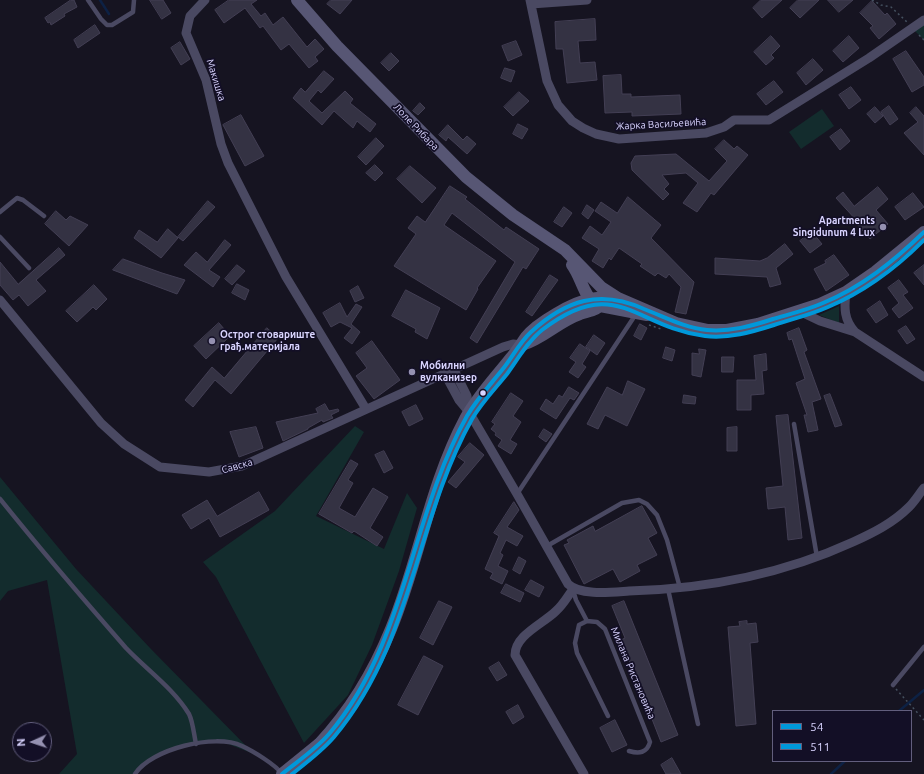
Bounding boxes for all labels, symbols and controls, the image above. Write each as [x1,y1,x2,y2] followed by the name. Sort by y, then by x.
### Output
[204,58,228,102] street label: Макишка
[391,101,441,153] street label: Лоле Рибара
[615,116,707,132] street label: Жарка Васиљевића
[793,215,875,238] place label: Apartments Singidunum 4 Lux
[878,222,888,232] marker: Apartments Singidunum 4 Lux
[220,329,315,352] place label: Острог стовариште грађ.материјала
[207,336,217,346] marker: Острог стовариште грађ.материјала
[420,360,477,384] place label: Мобилни вулканизер
[407,367,417,377] marker: Мобилни вулканизер
[478,388,488,398] unlabelled marker
[220,456,254,476] street label: Савска
[608,625,658,721] street label: Милана Ристановића
[772,710,912,762] legend
[810,720,824,733] text: 54
[12,722,52,762] north arrow
[15,738,27,747] text: N
[810,740,830,753] text: 511

